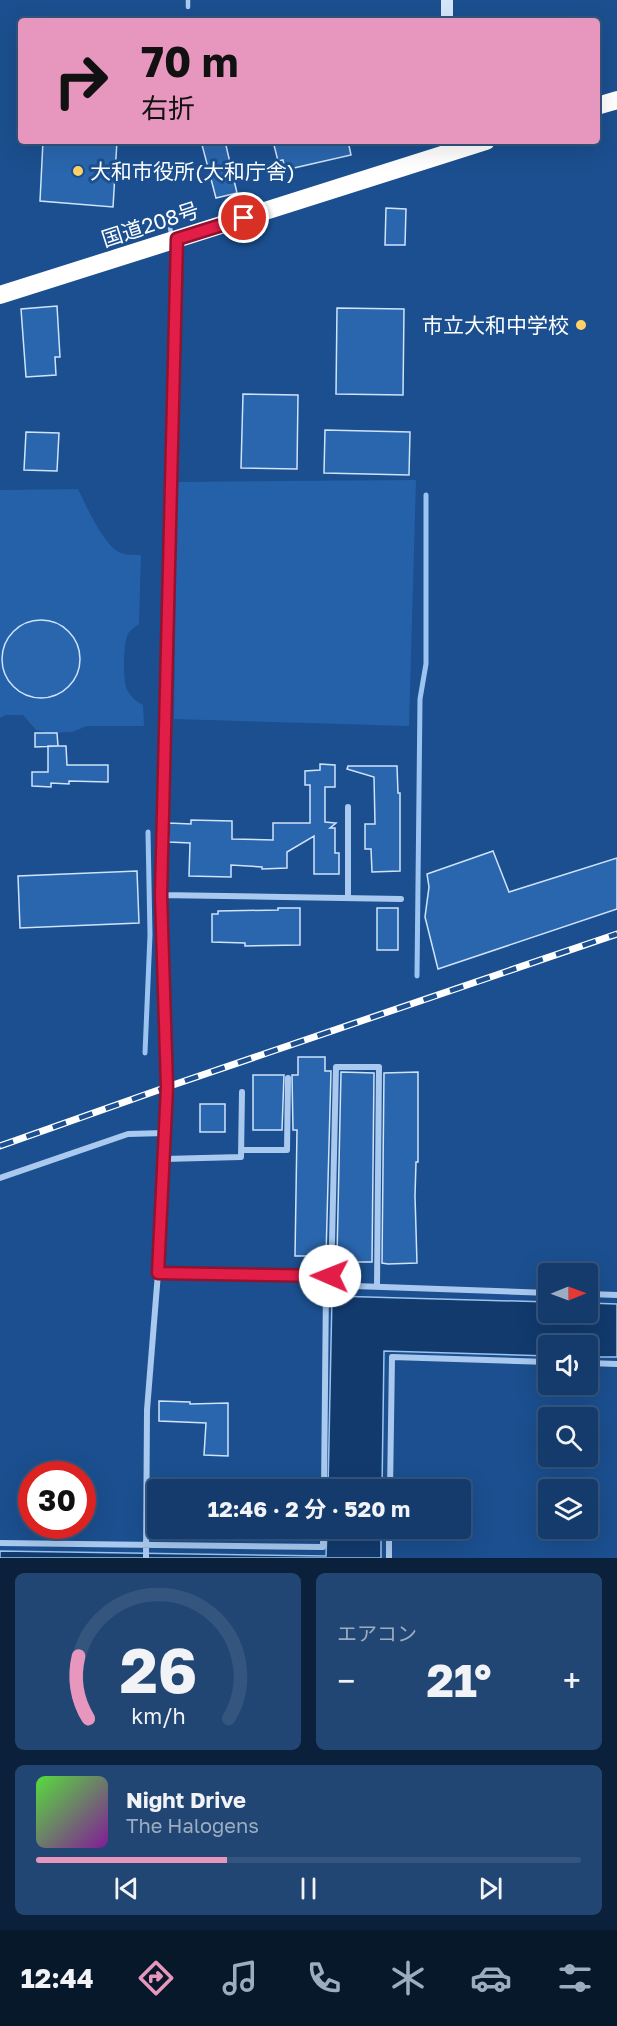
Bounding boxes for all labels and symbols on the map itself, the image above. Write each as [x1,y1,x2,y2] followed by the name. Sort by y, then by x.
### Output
[90,158,295,184] place label: 大和市役所(大和庁舎)
[71,164,85,178] marker: 大和市役所(大和庁舎)
[218,192,269,243] pin
[98,196,202,252] street label: 国道208号
[422,312,569,338] place label: 市立大和中学校
[574,318,588,332] marker: 市立大和中学校
[298,1244,362,1308] position arrow
[538,1263,598,1323] north arrow
[18,1461,96,1539] speed limit sign: 30

